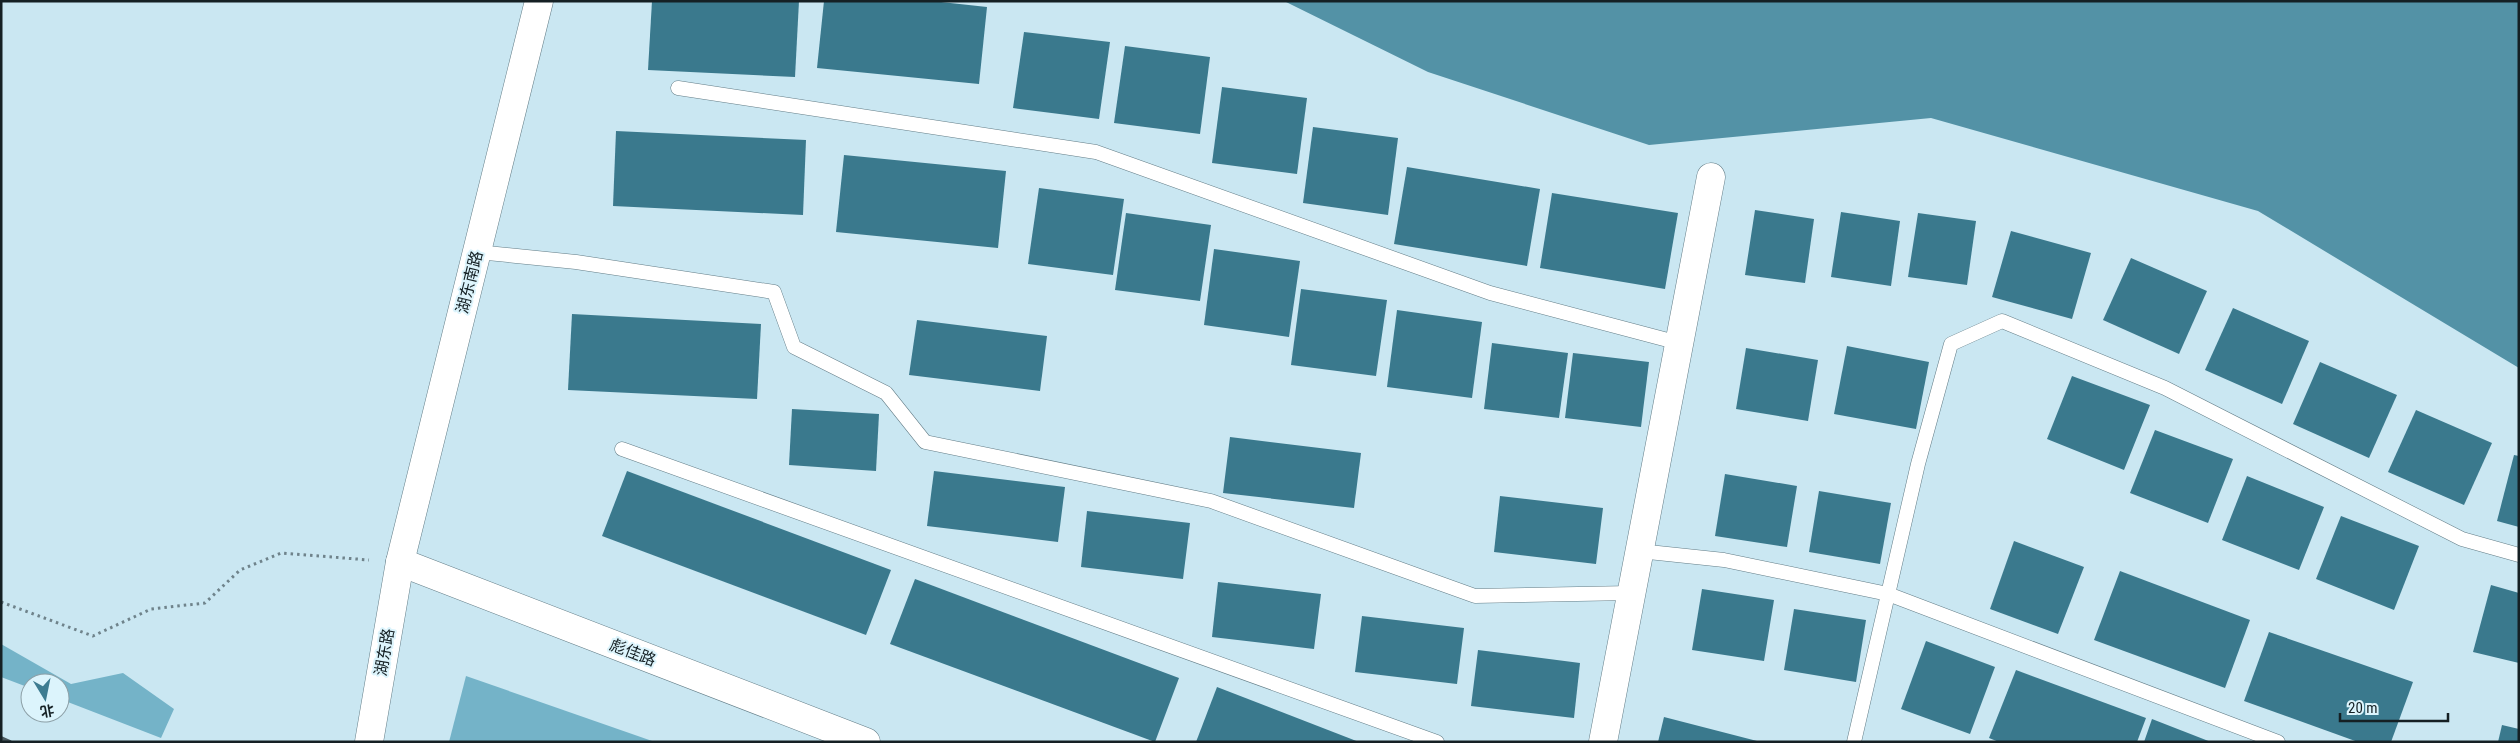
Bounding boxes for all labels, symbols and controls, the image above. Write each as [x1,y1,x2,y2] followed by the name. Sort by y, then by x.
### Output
[453,249,486,315] street label: 湖东南路
[371,627,398,677] street label: 湖东路
[607,635,659,670] street label: 彪佳路
[20,673,70,723] north arrow
[2340,690,2448,722] scale bar
[2348,699,2378,717] text: 20 m
[39,702,56,720] text: 北

